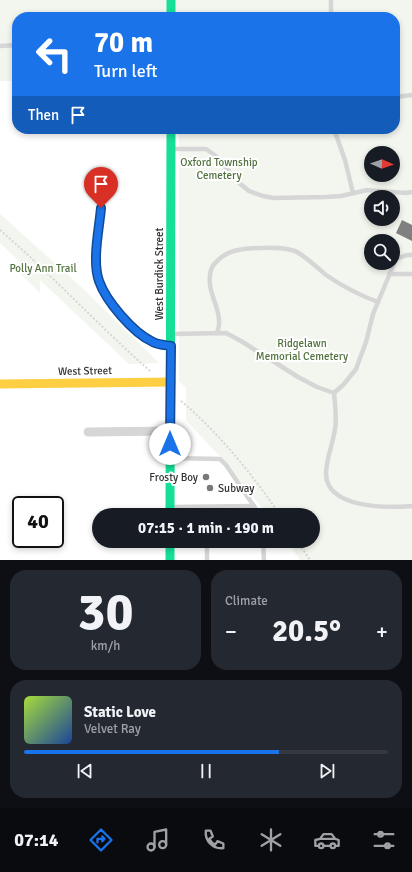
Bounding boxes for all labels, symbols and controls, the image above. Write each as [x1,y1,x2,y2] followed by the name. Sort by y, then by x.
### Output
[94,26,153,60] text: 70 m
[28,28,80,80] icon: left
[94,60,157,82] text: Turn left
[67,104,89,126] icon: arrive
[28,106,59,124] text: Then
[364,146,400,182] north arrow
[364,146,400,270] map controls
[180,156,258,182] park label: Oxford Township Cemetery
[84,167,118,208] pin
[90,173,112,195] icon: arrive
[364,190,400,226] button: sound
[153,228,166,320] street label: West Burdick Street
[364,234,400,270] button: search
[9,262,77,275] park label: Polly Ann Trail
[256,337,349,363] park label: Ridgelawn Memorial Cemetery
[58,364,112,378] street label: West Street
[149,423,191,465] position arrow
[149,471,199,484] place label: Frosty Boy
[201,472,211,482] marker: Frosty Boy
[218,482,255,495] place label: Subway
[205,483,215,493] marker: Subway
[12,496,64,548] speed limit sign: 40
[138,519,274,537] text: 07:15 · 1 min · 190 m
[77,580,134,644] text: 30
[225,593,268,609] text: Climate
[272,613,341,650] text: 20.5°
[225,618,237,645] text: −
[376,618,388,645] text: +
[91,638,120,654] text: km/h
[84,703,156,721] text: Static Love
[84,721,141,737] text: Velvet Ray
[74,760,96,782] icon: previous
[195,760,217,782] icon: pause
[316,760,338,782] icon: next
[87,826,115,854] icon: directions
[144,826,172,854] icon: music
[200,826,228,854] icon: phone
[257,826,285,854] icon: climate
[313,826,341,854] icon: car
[370,826,398,854] icon: filters
[14,829,58,851] text: 07:14

